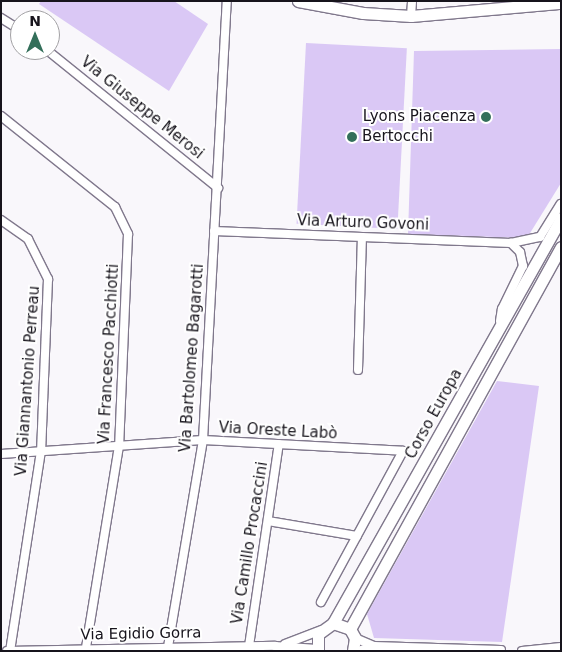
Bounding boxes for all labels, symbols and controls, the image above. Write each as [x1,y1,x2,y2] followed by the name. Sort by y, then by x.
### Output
[10,10,60,60] north arrow
[29,13,41,29] text: N
[77,53,207,163] street label: Via Giuseppe Merosi
[363,108,476,126] place label: Lyons Piacenza
[480,111,492,123] marker: Lyons Piacenza
[362,128,433,146] place label: Bertocchi
[346,131,358,143] marker: Bertocchi
[297,212,429,234] street label: Via Arturo Govoni
[95,263,123,445] street label: Via Francesco Pacchiotti
[176,263,208,453] street label: Via Bartolomeo Bagarotti
[12,285,44,477] street label: Via Giannantonio Perreau
[402,366,466,462] street label: Corso Europa
[218,419,338,443] street label: Via Oreste Labò
[228,460,272,626] street label: Via Camillo Procaccini
[80,624,202,644] street label: Via Egidio Gorra

